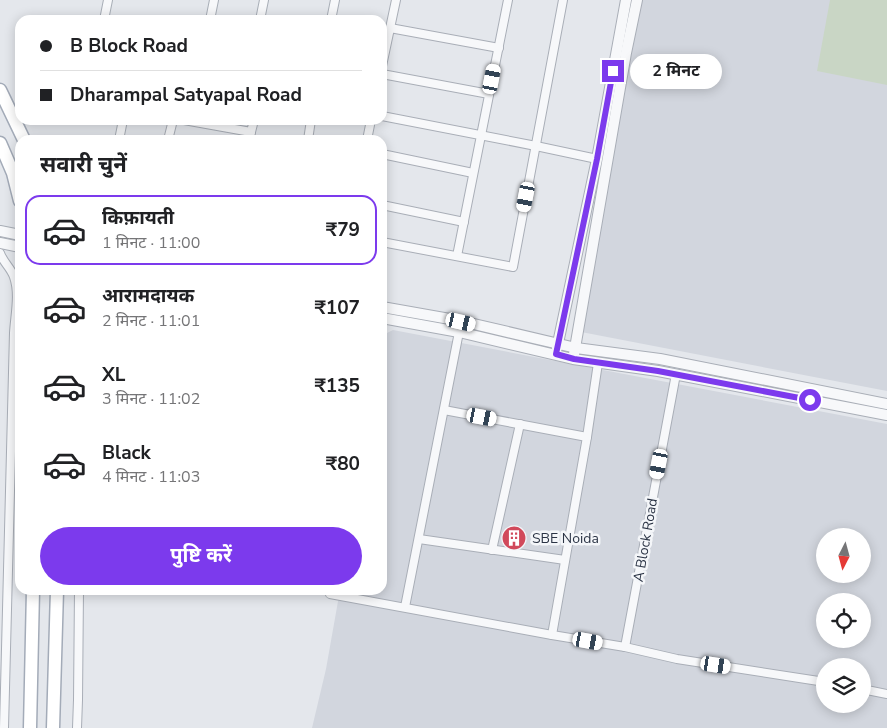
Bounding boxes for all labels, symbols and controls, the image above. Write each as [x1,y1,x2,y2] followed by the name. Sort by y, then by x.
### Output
[70,33,188,59] text: B Block Road
[630,54,723,88] callout: 2 मिनट
[602,60,624,82] route end
[652,60,700,82] text: 2 मिनट
[481,63,502,95] car
[70,82,302,108] text: Dharampal Satyapal Road
[40,150,127,180] text: सवारी चुनें
[515,181,536,213] car
[102,205,174,231] text: किफ़ायती
[42,208,87,253] icon: car
[326,217,360,243] text: ₹79
[102,232,200,254] text: 1 मिनट · 11:00
[102,283,194,309] text: आरामदायक
[42,286,87,331] icon: car
[314,295,360,321] text: ₹107
[102,310,200,332] text: 2 मिनट · 11:01
[444,311,477,333] car
[102,362,125,388] text: XL
[42,364,87,409] icon: car
[314,373,360,399] text: ₹135
[102,388,200,410] text: 3 मिनट · 11:02
[799,389,821,411] route start
[465,407,498,427] car
[102,440,151,466] text: Black
[42,442,87,487] icon: car
[648,448,669,480] car
[326,451,360,477] text: ₹80
[102,466,200,488] text: 4 मिनट · 11:03
[629,497,662,583] street label: A Block Road
[501,525,527,551] building icon: SBE Noida
[40,527,362,585] button: पुष्टि करें
[816,528,871,582] north arrow
[816,528,871,713] map controls
[532,529,599,548] place label: SBE Noida
[816,593,871,648] button: locate
[571,631,604,651] car
[700,655,731,675] car
[816,658,871,713] button: layers

